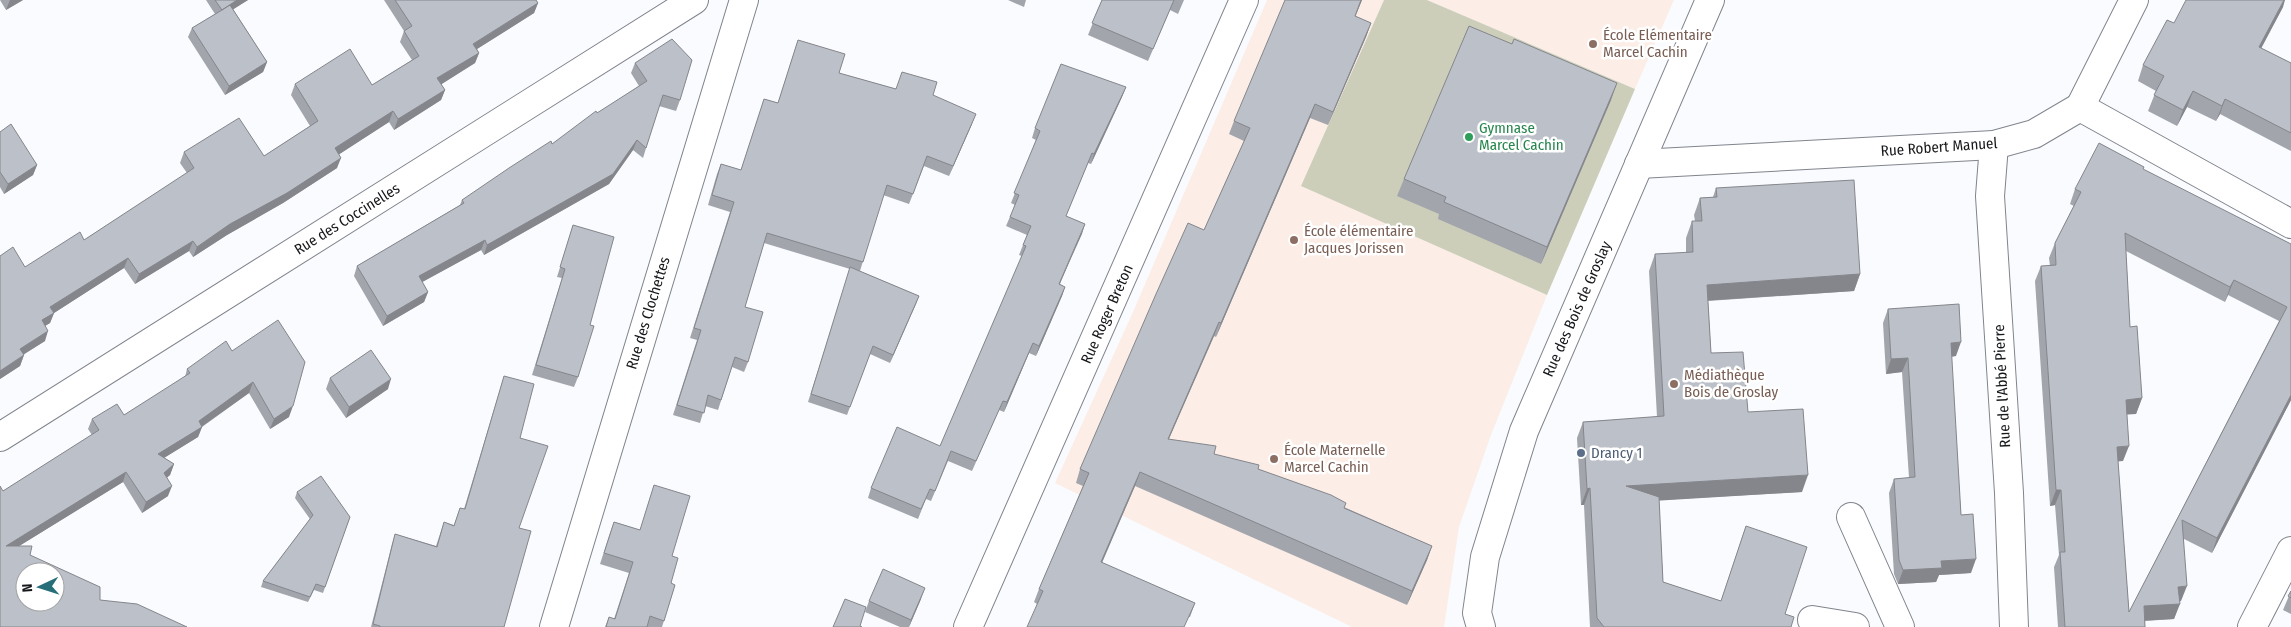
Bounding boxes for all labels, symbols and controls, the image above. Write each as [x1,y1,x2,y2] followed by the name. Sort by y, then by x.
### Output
[1603,26,1712,61] place label: École Elémentaire Marcel Cachin
[1587,38,1599,50] marker: École Elémentaire Marcel Cachin
[1479,119,1564,154] place label: Gymnase Marcel Cachin
[1463,131,1475,143] marker: Gymnase Marcel Cachin
[1880,134,1998,160] street label: Rue Robert Manuel
[291,179,403,259] street label: Rue des Coccinelles
[1304,222,1413,257] place label: École élémentaire Jacques Jorissen
[1288,234,1300,246] marker: École élémentaire Jacques Jorissen
[1539,238,1615,380] street label: Rue des Bois de Groslay
[622,255,674,371] street label: Rue des Clochettes
[1077,262,1137,366] street label: Rue Roger Breton
[1990,324,2014,448] street label: Rue de l'Abbé Pierre
[1684,366,1778,401] place label: Médiathèque Bois de Groslay
[1668,378,1680,390] marker: Médiathèque Bois de Groslay
[1284,441,1386,476] place label: École Maternelle Marcel Cachin
[1591,444,1642,462] place label: Drancy 1
[1575,447,1587,459] marker: Drancy 1
[1268,453,1280,465] marker: École Maternelle Marcel Cachin
[15,562,65,612] north arrow
[19,583,36,593] text: N

